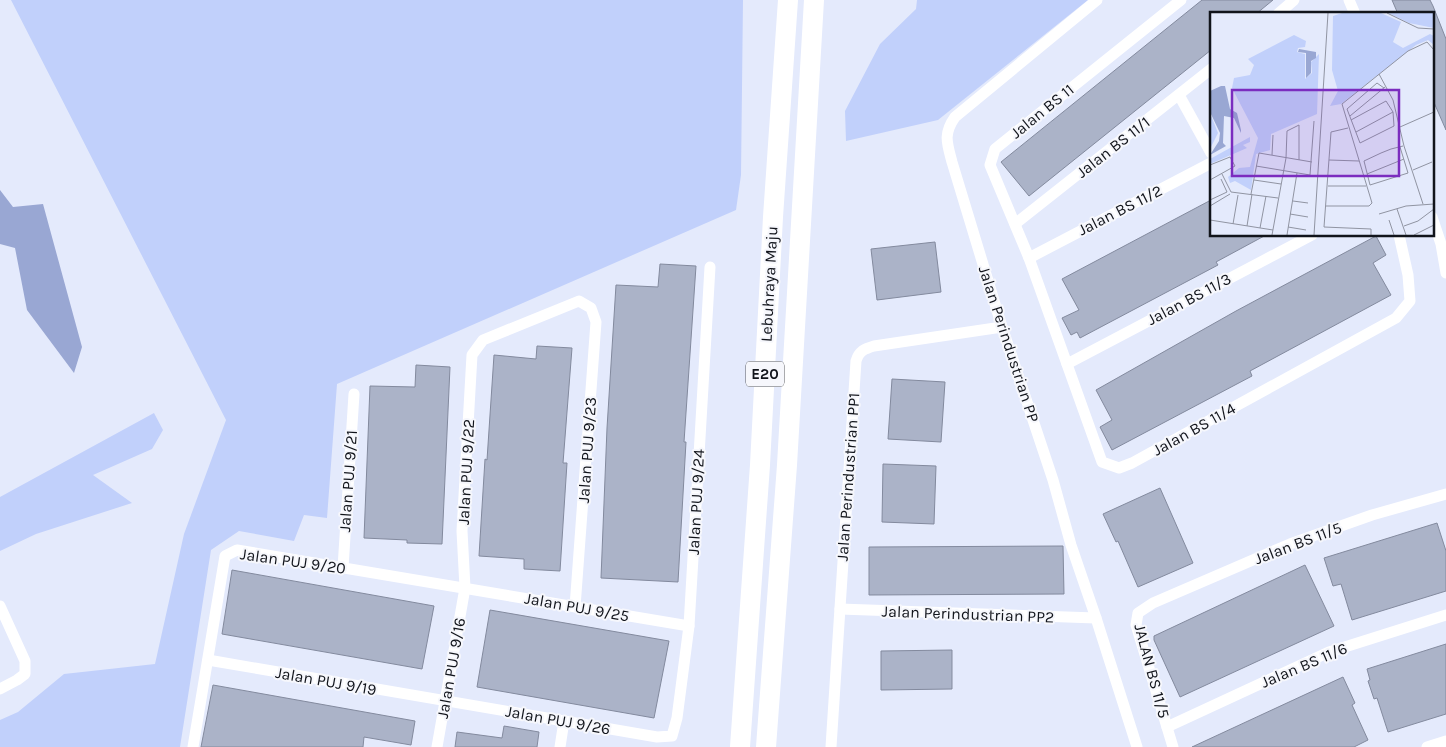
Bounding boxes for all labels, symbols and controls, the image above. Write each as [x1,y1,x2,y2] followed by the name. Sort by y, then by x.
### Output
[1210,12,1434,236] inset map
[1006,80,1078,142] street label: Jalan BS 11
[1072,112,1154,182] street label: Jalan BS 11/1
[1075,181,1165,239] street label: Jalan BS 11/2
[756,225,782,343] street label: Lebuhraya Maju
[975,263,1043,425] street label: Jalan Perindustrian PP
[1144,269,1234,329] street label: Jalan BS 11/3
[746,362,784,386] road number: E20
[833,392,863,562] street label: Jalan Perindustrian PP1
[574,396,600,504] street label: Jalan PUJ 9/23
[1149,398,1239,460] street label: Jalan BS 11/4
[454,418,478,526] street label: Jalan PUJ 9/22
[335,429,361,533] street label: Jalan PUJ 9/21
[684,449,708,555] street label: Jalan PUJ 9/24
[1252,518,1344,568] street label: Jalan BS 11/5
[239,544,347,578] street label: Jalan PUJ 9/20
[523,588,631,626] street label: Jalan PUJ 9/25
[881,601,1055,627] street label: Jalan Perindustrian PP2
[433,616,469,720] street label: Jalan PUJ 9/16
[1130,622,1174,720] street label: JALAN BS 11/5
[1258,638,1350,692] street label: Jalan BS 11/6
[274,663,378,699] street label: Jalan PUJ 9/19
[504,701,612,739] street label: Jalan PUJ 9/26

